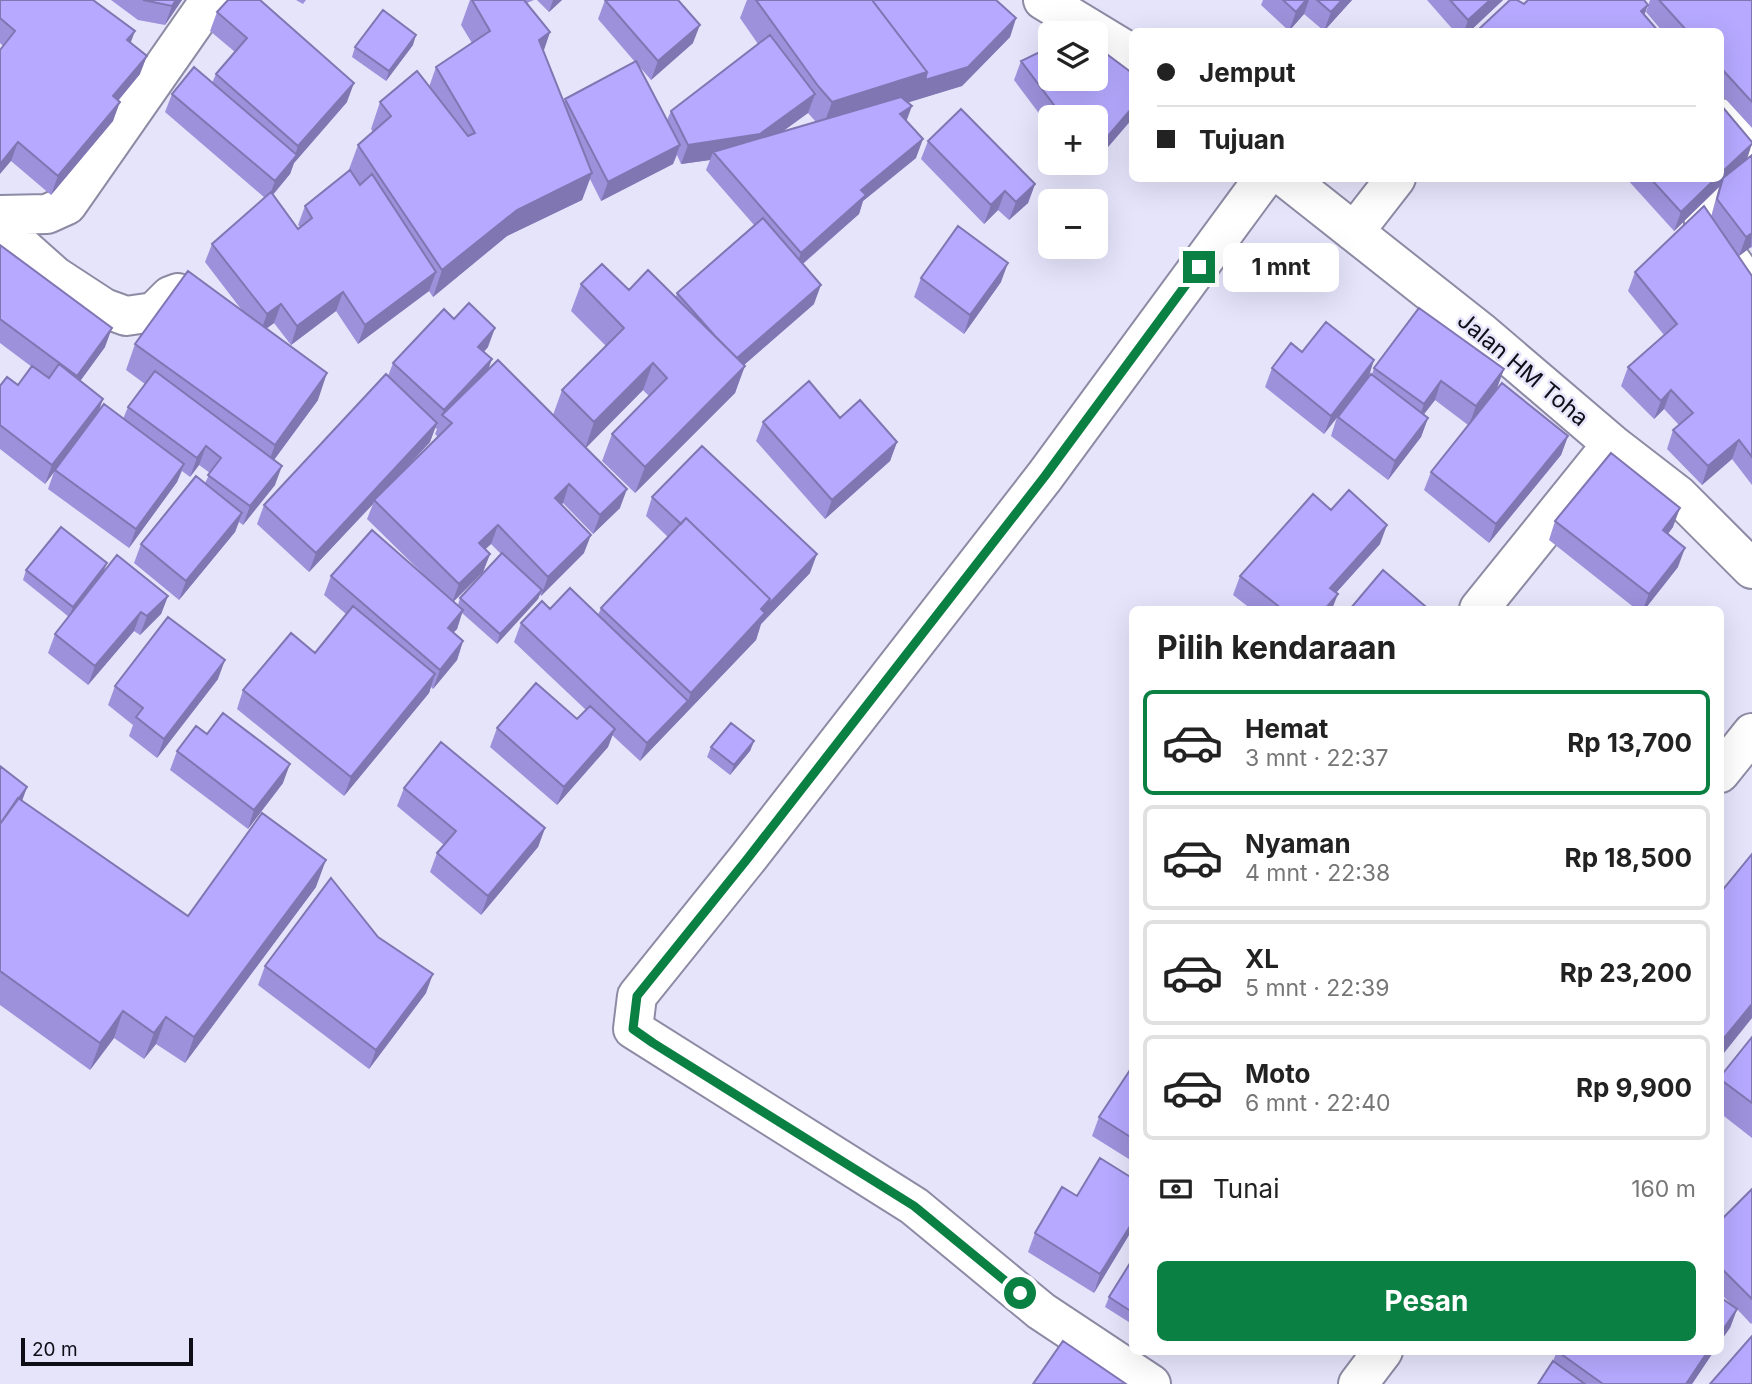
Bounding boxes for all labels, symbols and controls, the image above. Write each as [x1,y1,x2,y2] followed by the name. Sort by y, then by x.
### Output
[1038,21,1108,259] map controls
[1038,21,1108,91] button: layers
[1199,57,1296,88] text: Jemput
[1038,105,1108,175] button: +
[1199,124,1285,155] text: Tujuan
[1038,189,1108,259] button: −
[1224,243,1339,292] callout: 1 mnt
[1183,251,1215,283] route end
[1251,253,1311,281] text: 1 mnt
[1452,306,1594,432] street label: Jalan HM Toha
[1157,628,1397,667] text: Pilih kendaraan
[1161,711,1224,774] icon: car
[1245,713,1328,744] text: Hemat
[1567,727,1692,758] text: Rp 13,700
[1245,744,1388,772] text: 3 mnt · 22:37
[1161,826,1224,889] icon: car
[1245,828,1351,859] text: Nyaman
[1565,842,1692,873] text: Rp 18,500
[1245,859,1390,887] text: 4 mnt · 22:38
[1161,941,1224,1004] icon: car
[1245,943,1279,974] text: XL
[1560,957,1692,988] text: Rp 23,200
[1245,974,1389,1002] text: 5 mnt · 22:39
[1161,1056,1224,1119] icon: car
[1245,1058,1310,1089] text: Moto
[1576,1072,1692,1103] text: Rp 9,900
[1245,1089,1391,1117] text: 6 mnt · 22:40
[1157,1170,1195,1208] icon: cash
[1213,1173,1280,1204] text: Tunai
[1631,1175,1696,1203] text: 160 m
[1157,1261,1696,1341] button: Pesan
[1004,1277,1036,1309] route start
[21,1335,192,1367] scale bar
[32,1338,78,1361] text: 20 m

